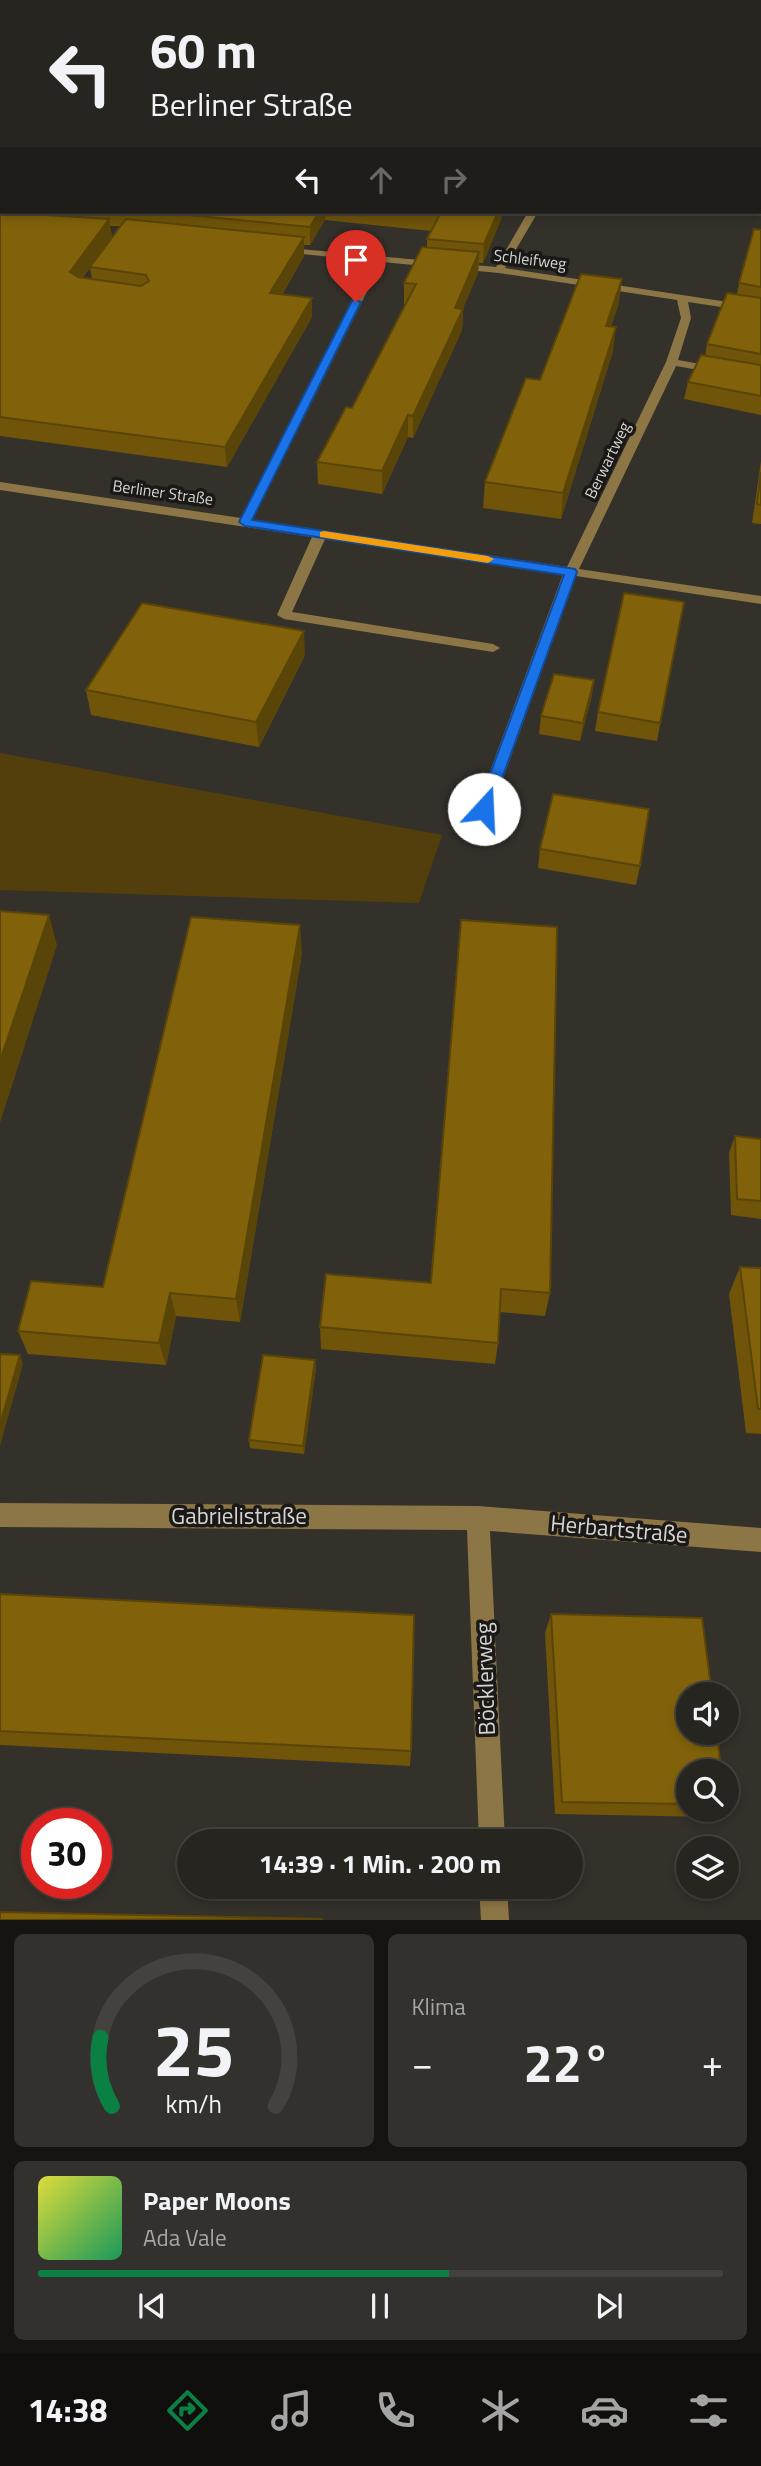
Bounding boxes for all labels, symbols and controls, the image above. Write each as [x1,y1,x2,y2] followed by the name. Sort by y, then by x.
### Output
[150,12,257,87] text: 60 m
[35,28,126,119] icon: left
[150,80,353,128] text: Berliner Straße
[289,161,327,199] icon: left
[362,161,400,199] icon: ahead
[435,161,473,199] icon: right
[326,230,386,302] pin
[337,241,375,279] icon: arrive
[492,243,568,275] street label: Schleifweg
[578,417,636,503] street label: Berwartweg
[111,473,215,511] street label: Berliner Straße
[447,772,521,846] position arrow
[171,1498,307,1533] street label: Gabrielistraße
[549,1505,689,1552] street label: Herbartstraße
[465,1622,504,1736] street label: Böcklerweg
[676,1682,739,1899] map controls
[676,1682,739,1745] button: sound
[676,1759,739,1822] button: search
[21,1808,112,1899] speed limit sign: 30
[676,1836,739,1899] button: layers
[259,1844,501,1883] text: 14:39 · 1 Min. · 200 m
[412,1989,466,2024] text: Klima
[153,1995,235,2105] text: 25
[524,2023,611,2102] text: 22°
[412,2034,433,2092] text: −
[702,2034,723,2092] text: +
[165,2085,222,2123] text: km/h
[143,2181,291,2220] text: Paper Moons
[143,2220,227,2255] text: Ada Vale
[133,2287,171,2325] icon: previous
[361,2287,399,2325] icon: pause
[590,2287,628,2325] icon: next
[28,2386,108,2434] text: 14:38
[163,2386,212,2435] icon: directions
[267,2386,316,2435] icon: music
[371,2386,420,2435] icon: phone
[476,2386,525,2435] icon: climate
[580,2386,629,2435] icon: car
[684,2386,733,2435] icon: filters

